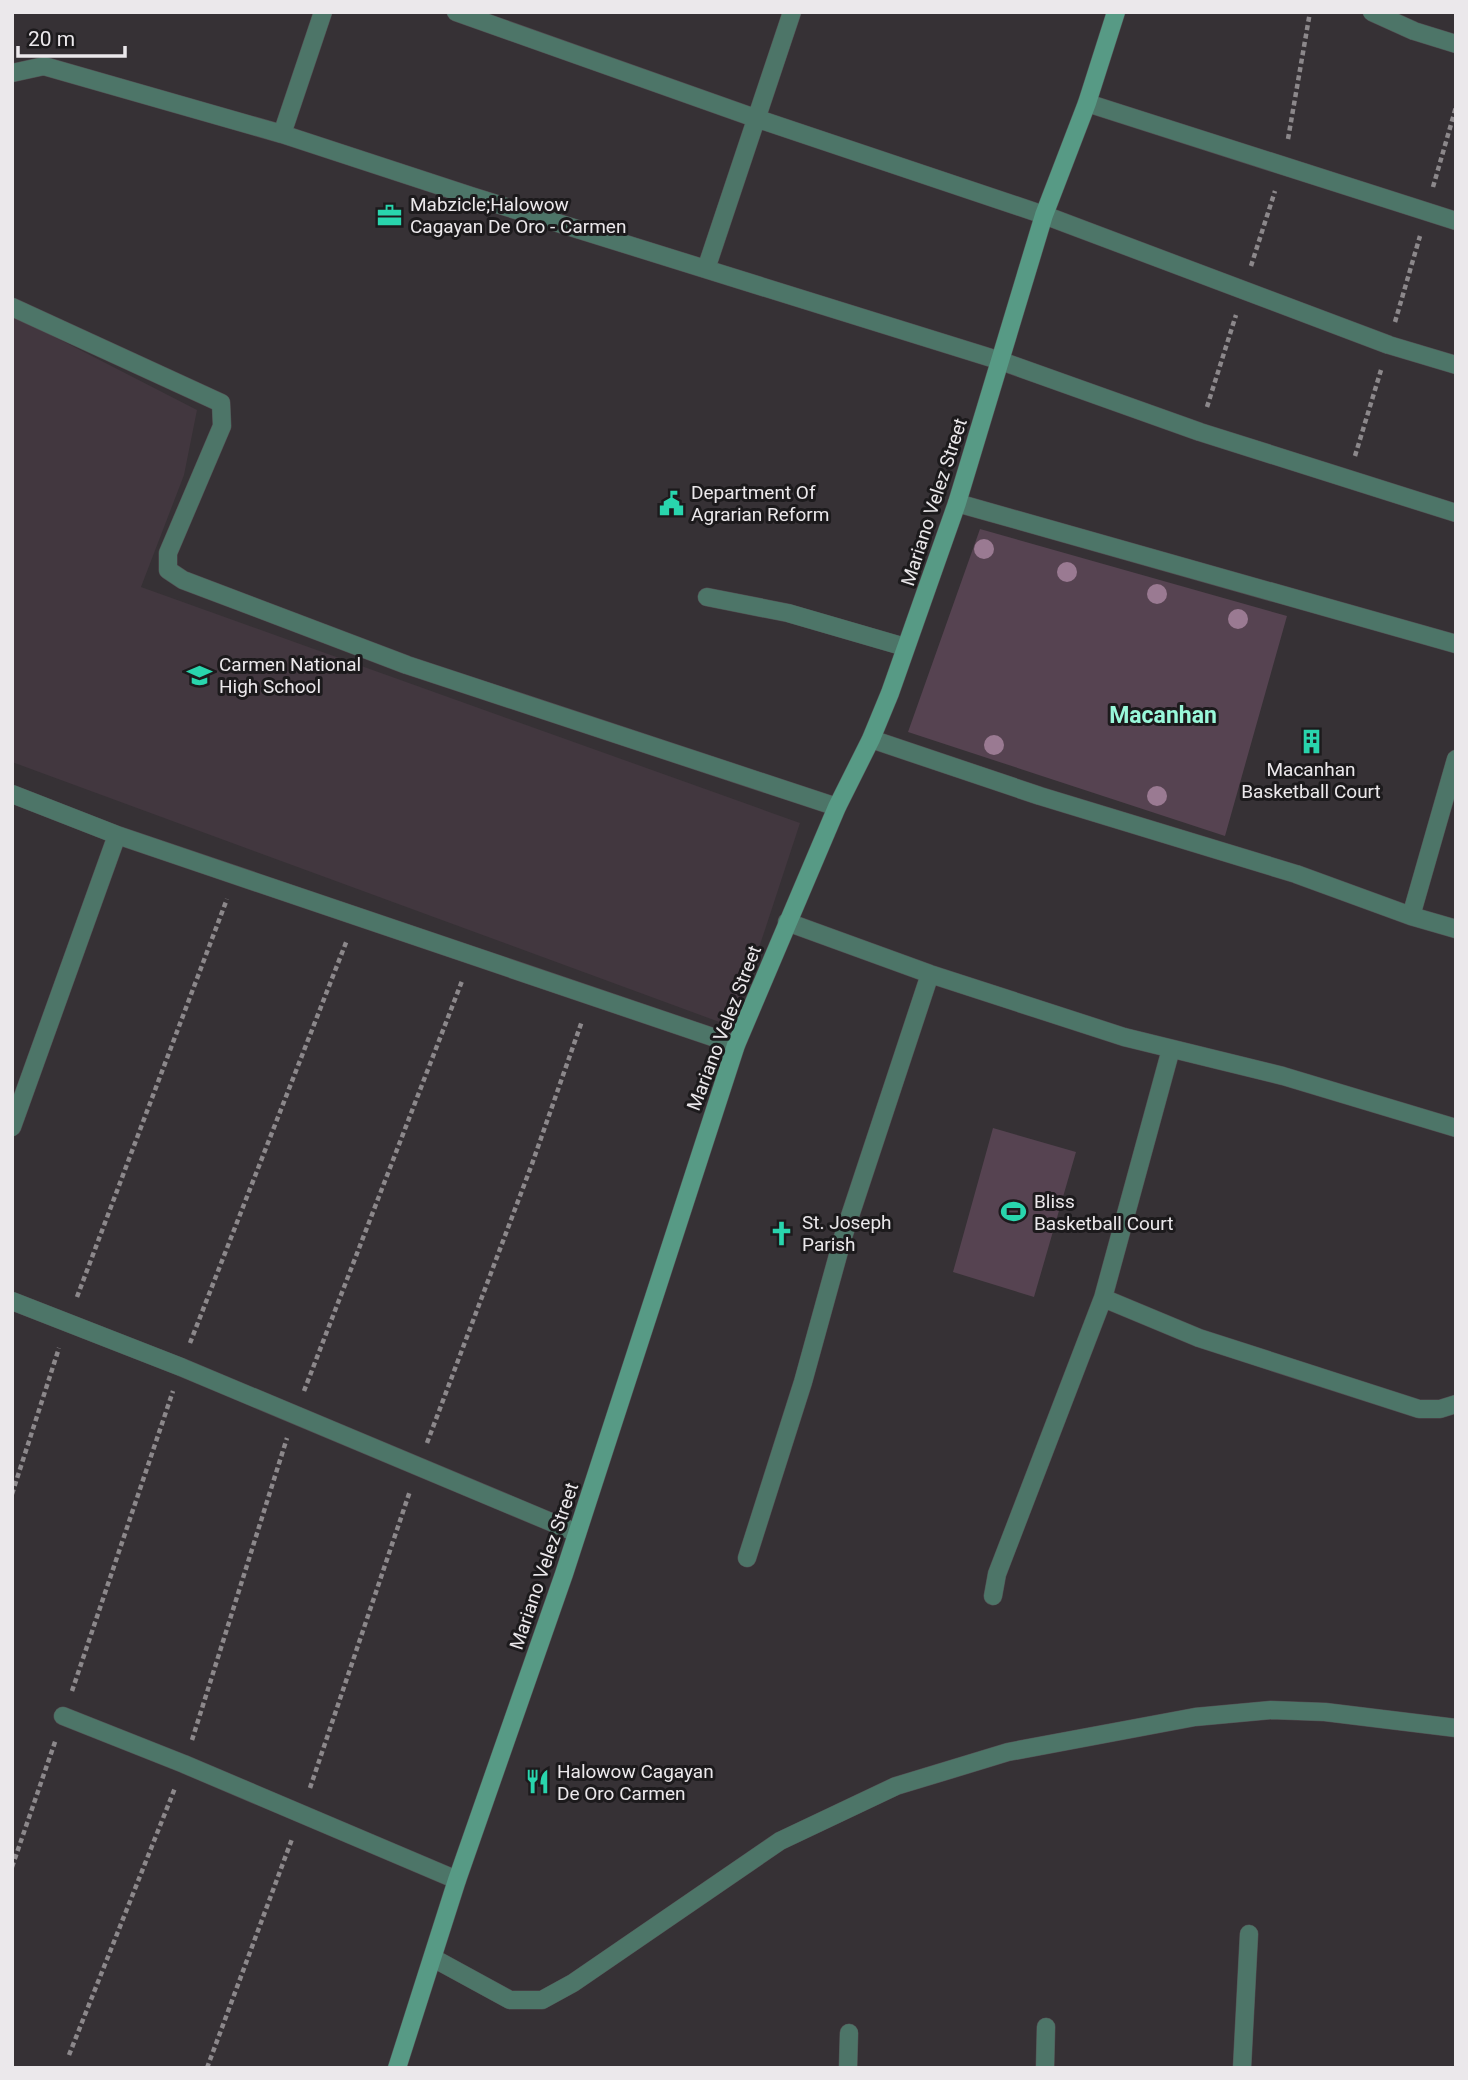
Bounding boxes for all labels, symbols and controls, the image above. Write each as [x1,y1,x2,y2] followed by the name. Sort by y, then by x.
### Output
[18,14,124,58] scale bar
[28,27,75,51] text: 20 m
[410,193,626,238] place label: Mabzicle;Halowow Cagayan De Oro - Carmen
[376,201,404,229] office icon: Mabzicle;Halowow Cagayan De Oro - Carmen
[896,415,972,589] street label: Mariano Velez Street
[691,481,829,526] place label: Department Of Agrarian Reform
[657,489,685,517] public building icon: Department Of Agrarian Reform
[219,653,361,698] place label: Carmen National High School
[185,661,213,689] school or university icon: Carmen National High School
[1109,702,1217,729] district label: Macanhan
[1297,727,1325,755] building icon: Macanhan Basketball Court
[1241,758,1381,803] place label: Macanhan Basketball Court
[682,942,766,1114] street label: Mariano Velez Street
[1034,1190,1173,1235] place label: Bliss Basketball Court
[1000,1198,1028,1226] sports icon: Bliss Basketball Court
[802,1211,892,1256] place label: St. Joseph Parish
[768,1219,796,1247] church icon: St. Joseph Parish
[505,1479,583,1653] street label: Mariano Velez Street
[557,1760,714,1805] place label: Halowow Cagayan De Oro Carmen
[523,1768,551,1796] restaurant icon: Halowow Cagayan De Oro Carmen

